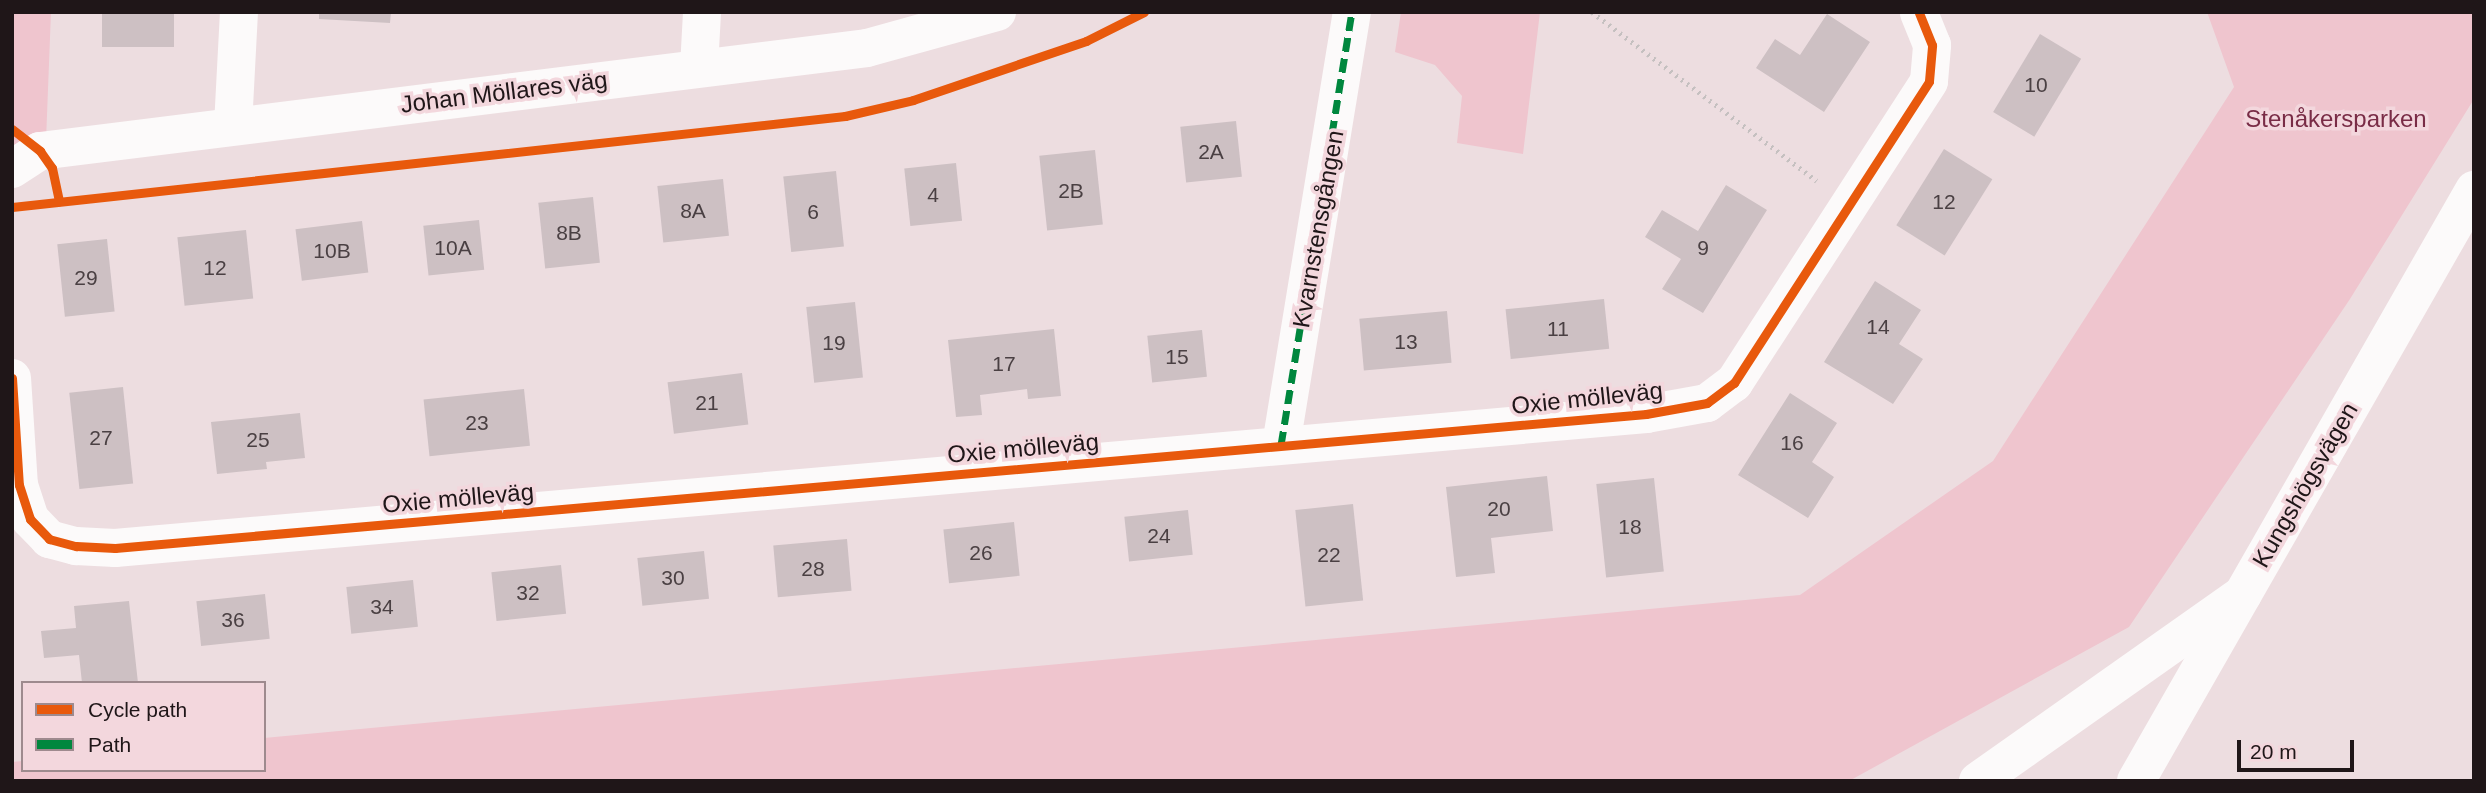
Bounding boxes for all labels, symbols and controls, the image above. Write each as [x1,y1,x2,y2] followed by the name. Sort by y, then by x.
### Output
[399,65,609,119] street label: Johan Möllares väg
[2024,72,2048,98] house number: 10
[2245,105,2427,133] park label: Stenåkersparken
[1286,128,1350,330] street label: Kvarnstensgången
[1198,139,1224,165] house number: 2A
[1058,178,1084,204] house number: 2B
[927,182,939,208] house number: 4
[1932,189,1956,215] house number: 12
[680,198,706,224] house number: 8A
[807,199,819,225] house number: 6
[556,220,582,246] house number: 8B
[434,235,472,261] house number: 10A
[1697,235,1709,261] house number: 9
[313,238,351,264] house number: 10B
[203,255,227,281] house number: 12
[74,265,98,291] house number: 29
[1866,314,1890,340] house number: 14
[1547,316,1569,342] house number: 11
[1394,329,1418,355] house number: 13
[822,330,846,356] house number: 19
[1165,344,1189,370] house number: 15
[992,351,1016,377] house number: 17
[1510,376,1664,420] street label: Oxie mölleväg
[695,390,719,416] house number: 21
[2246,397,2364,573] street label: Kungshögsvägen
[465,410,489,436] house number: 23
[89,425,113,451] house number: 27
[246,427,270,453] house number: 25
[946,427,1100,469] street label: Oxie mölleväg
[1780,430,1804,456] house number: 16
[381,477,535,519] street label: Oxie mölleväg
[1487,496,1511,522] house number: 20
[1618,514,1642,540] house number: 18
[1147,523,1171,549] house number: 24
[969,540,993,566] house number: 26
[1317,542,1341,568] house number: 22
[801,556,825,582] house number: 28
[661,565,685,591] house number: 30
[516,580,540,606] house number: 32
[370,594,394,620] house number: 34
[221,607,245,633] house number: 36
[21,681,266,772] legend
[88,698,187,721] text: Cycle path
[2241,726,2358,770] scale bar
[88,733,131,756] text: Path
[2250,740,2297,763] text: 20 m

